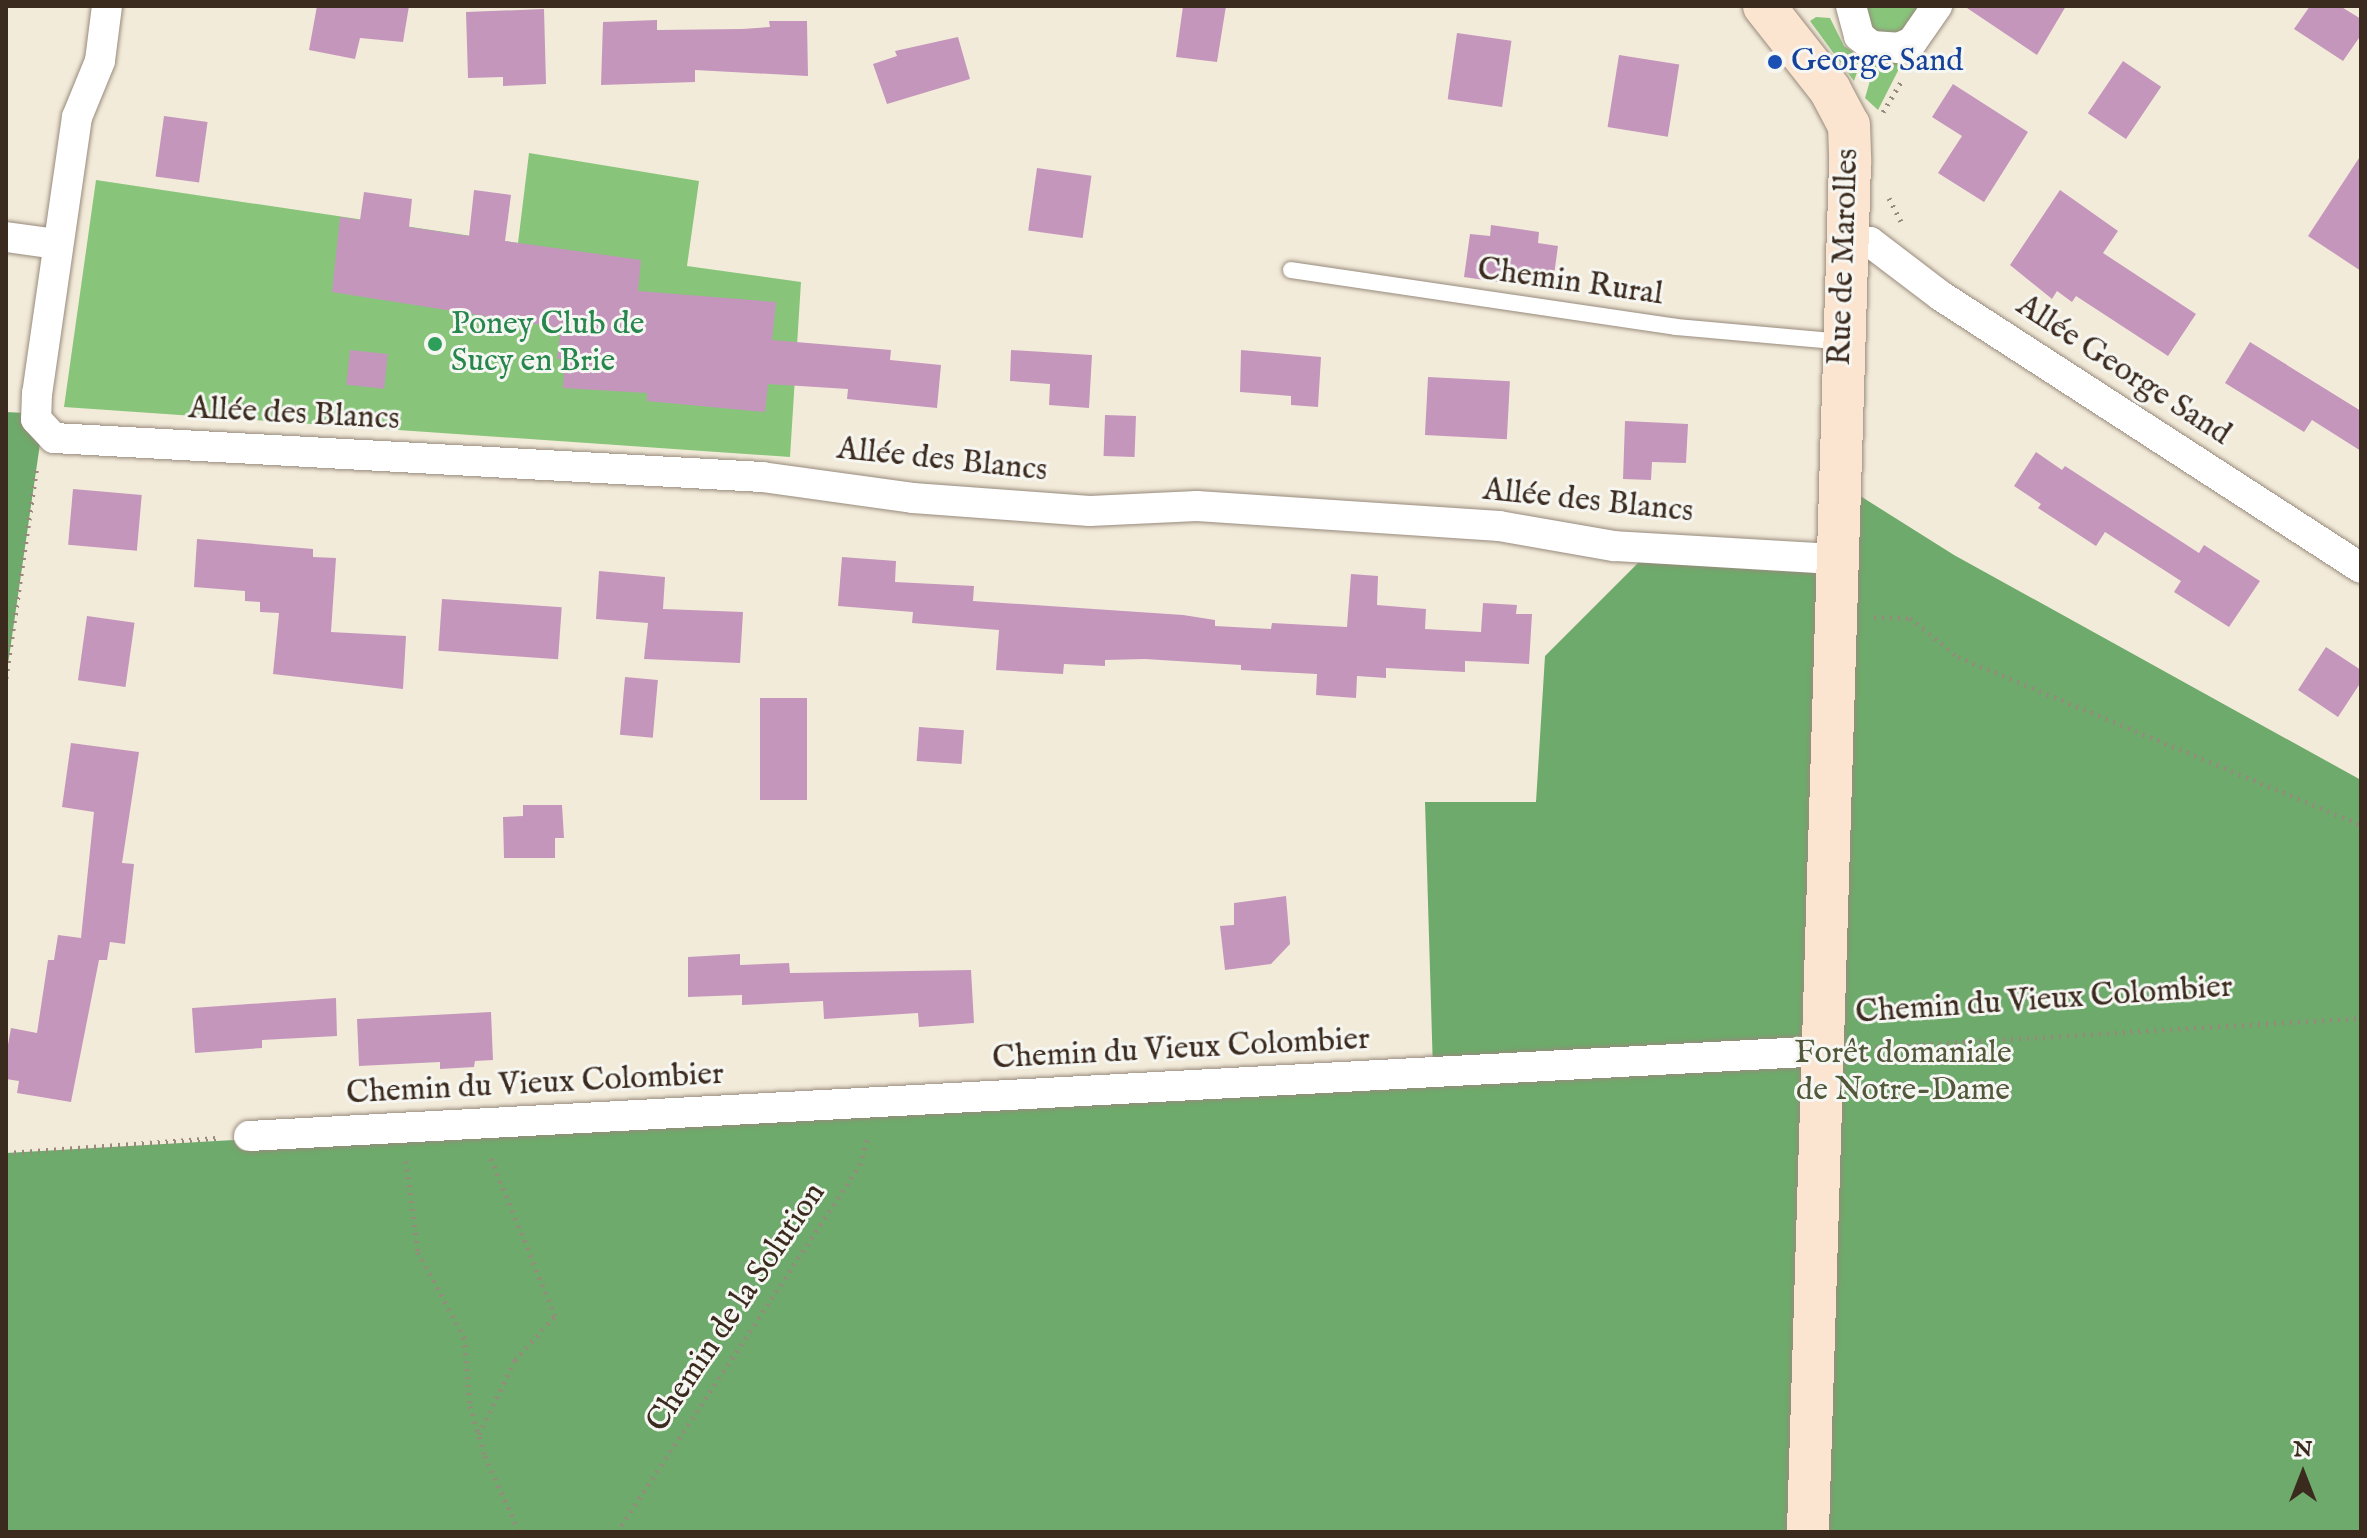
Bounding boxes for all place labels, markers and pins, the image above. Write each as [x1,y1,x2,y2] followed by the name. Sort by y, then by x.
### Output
[1791,43,1963,81] place label: George Sand
[1766,53,1784,71] marker: George Sand
[451,307,644,382] place label: Poney Club de Sucy en Brie
[426,335,444,353] marker: Poney Club de Sucy en Brie

